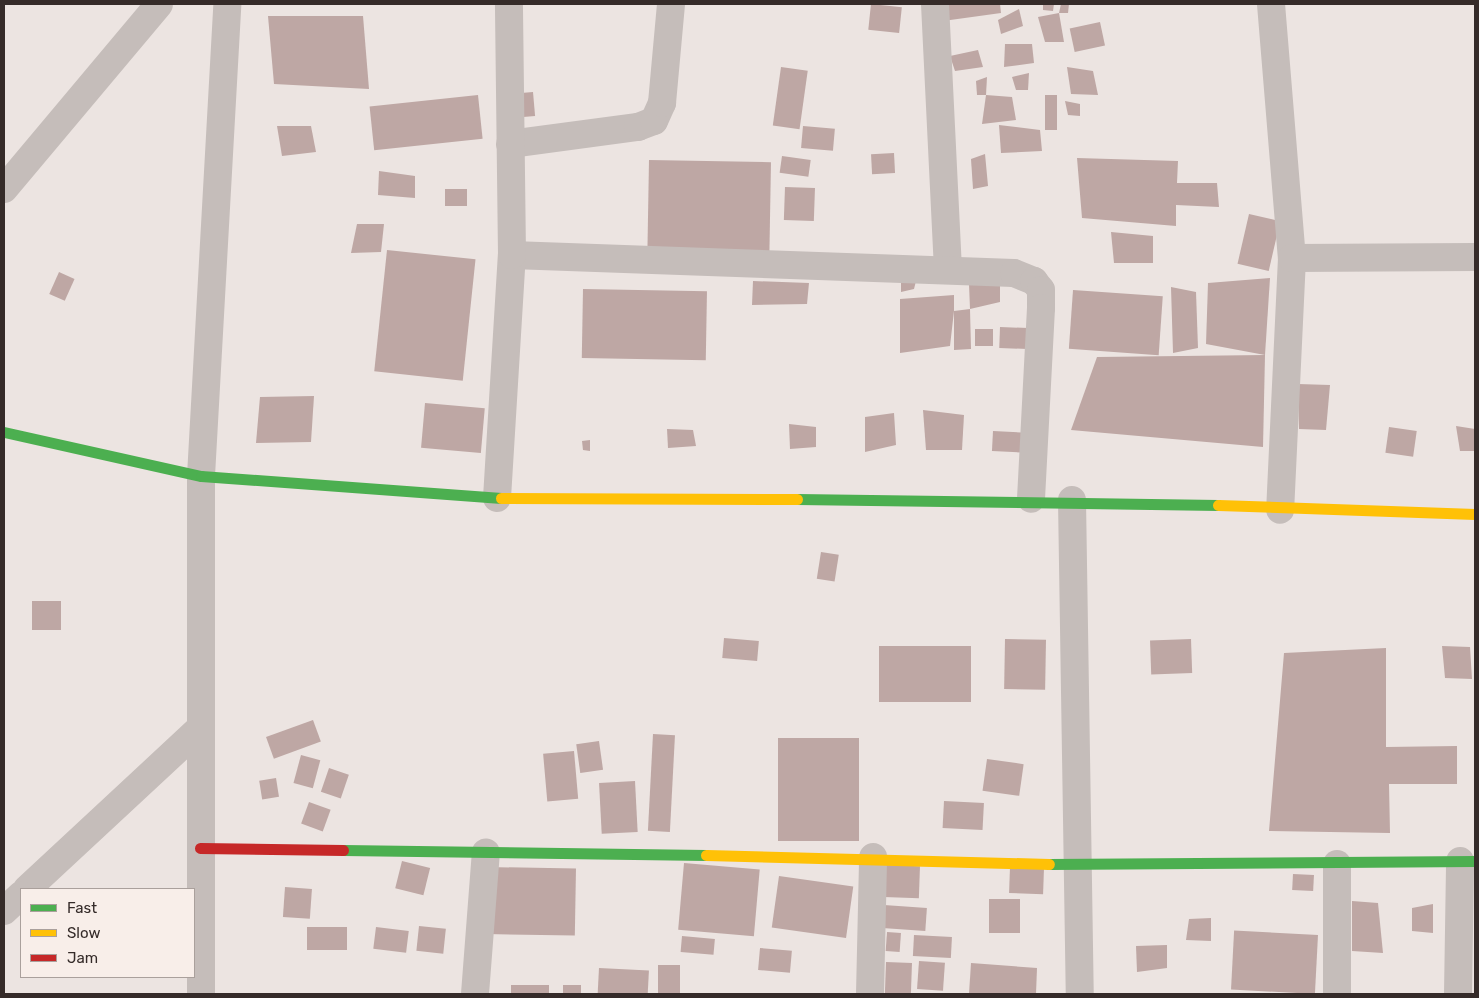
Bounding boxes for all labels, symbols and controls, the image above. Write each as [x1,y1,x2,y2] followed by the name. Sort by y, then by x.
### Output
[20,888,195,978] legend
[67,899,97,917] text: Fast
[67,924,100,942] text: Slow
[67,949,98,967] text: Jam

